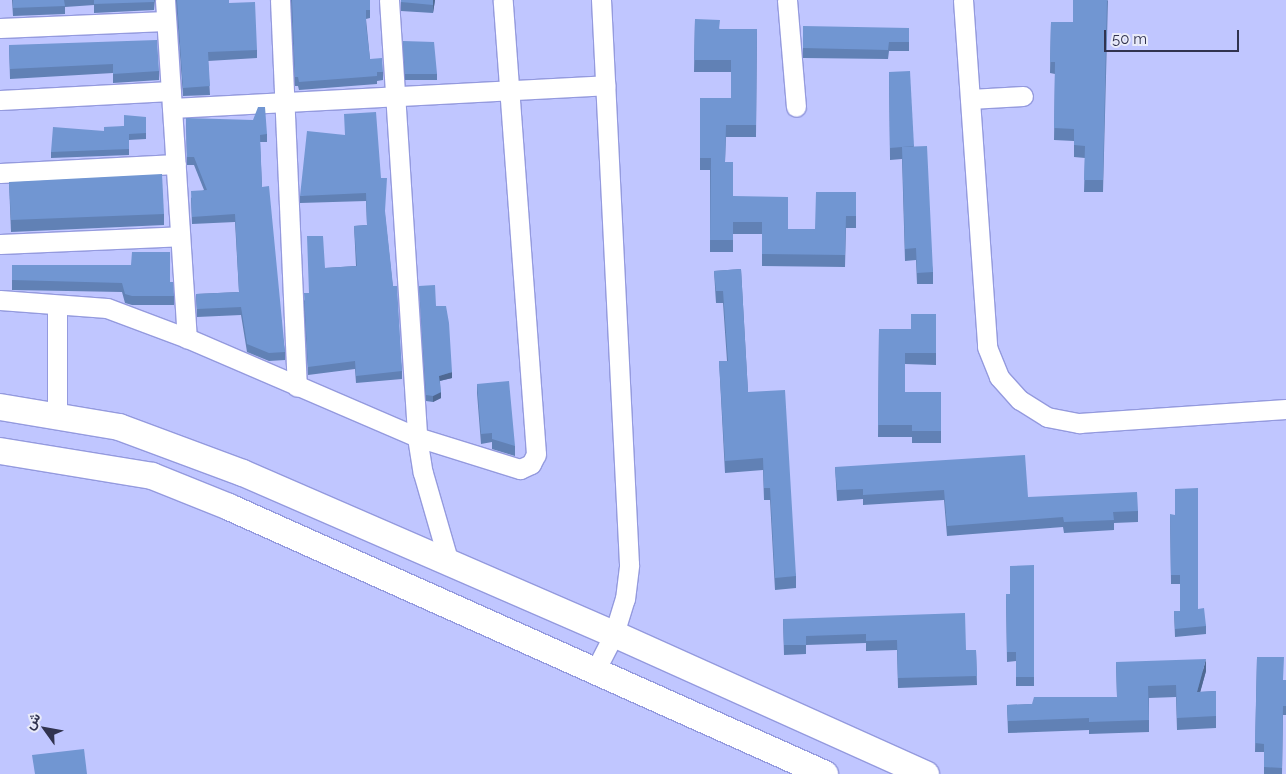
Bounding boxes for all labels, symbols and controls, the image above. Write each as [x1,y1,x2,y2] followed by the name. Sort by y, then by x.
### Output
[1106,20,1241,52] scale bar
[1112,30,1147,48] text: 50 m
[20,704,70,754] north arrow
[21,710,44,732] text: ش

